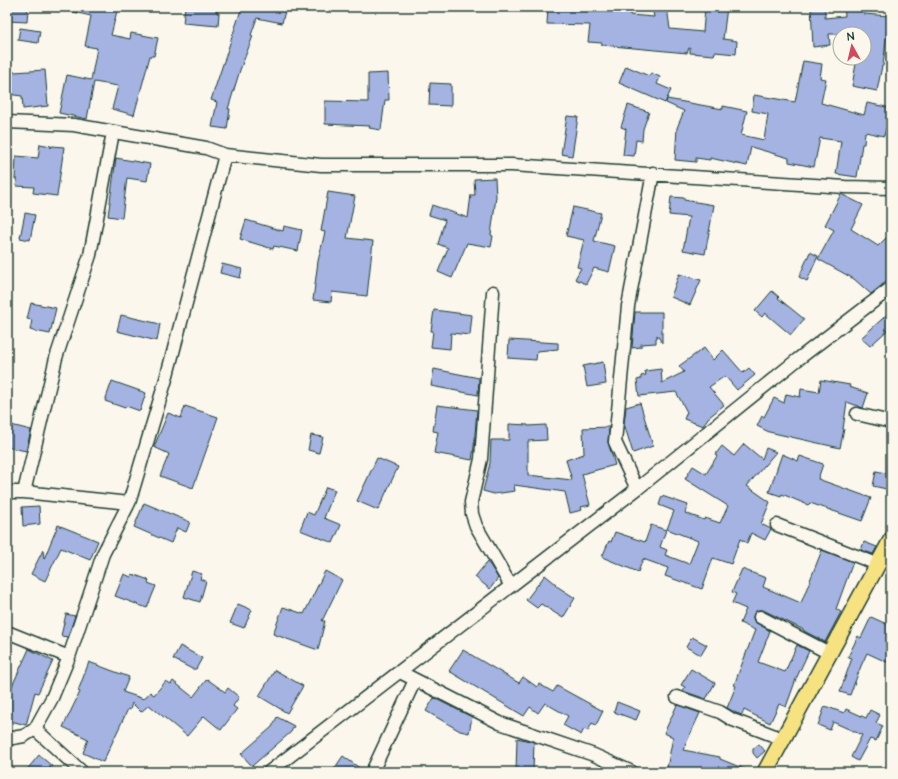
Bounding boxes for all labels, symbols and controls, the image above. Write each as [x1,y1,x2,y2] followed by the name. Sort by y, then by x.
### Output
[832,26,872,66] north arrow
[846,29,855,45] text: N

